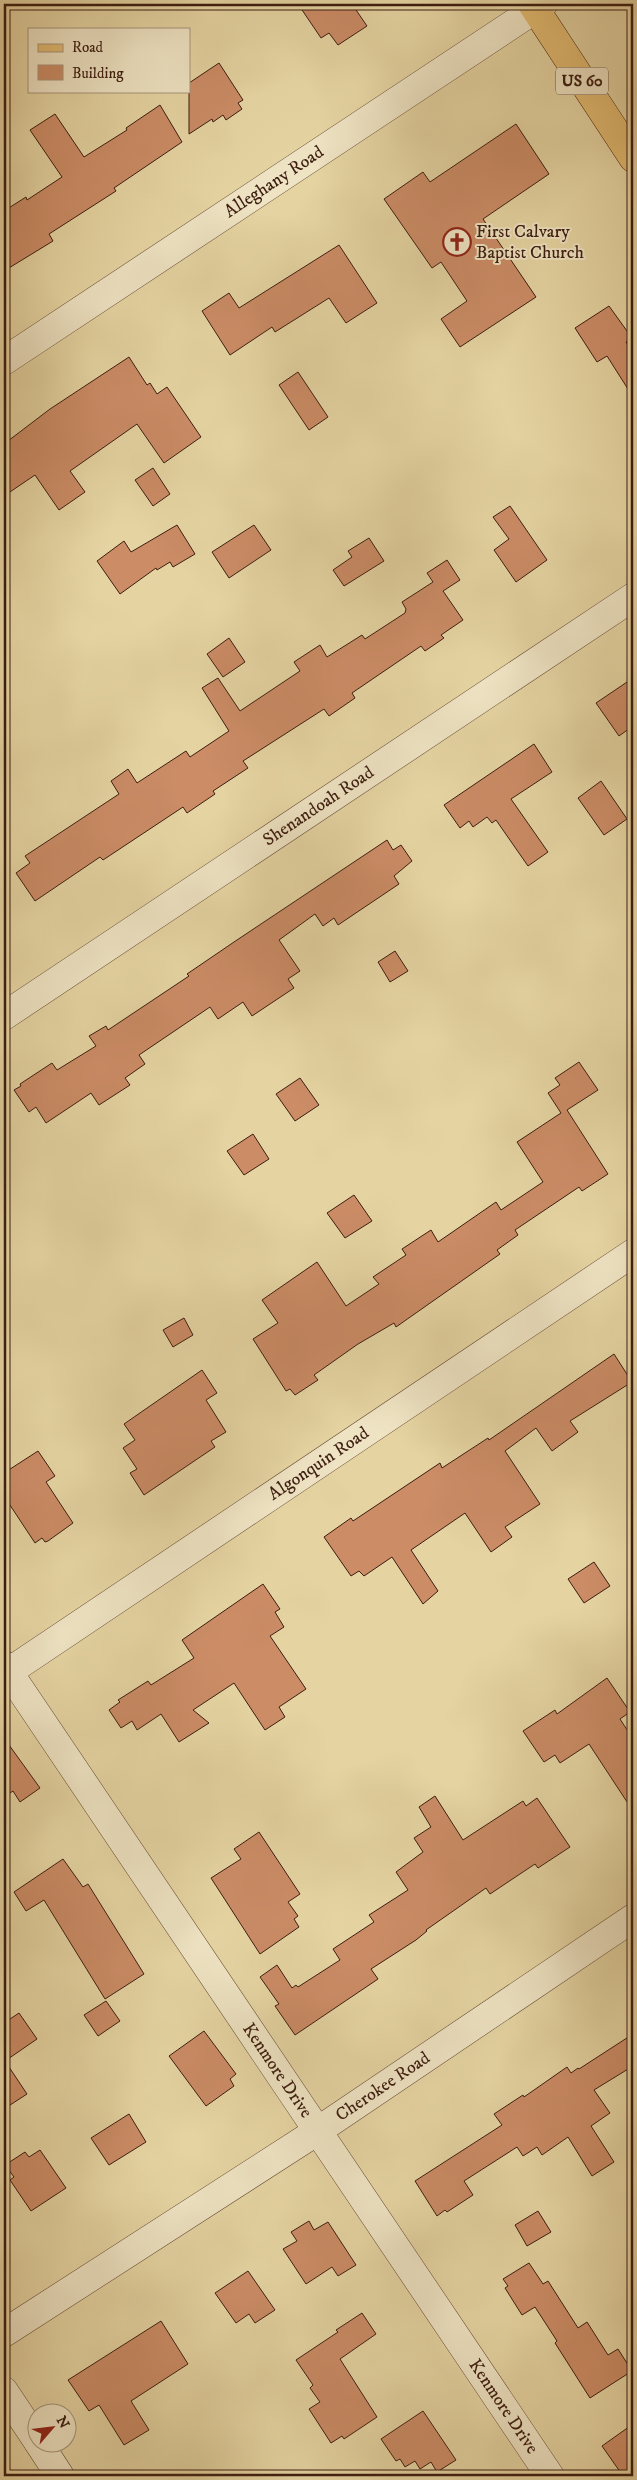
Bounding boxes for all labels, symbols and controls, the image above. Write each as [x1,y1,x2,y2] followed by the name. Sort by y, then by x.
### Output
[28,28,190,92] legend
[72,38,104,57] text: Road
[72,64,124,83] text: Building
[556,68,608,94] road number: US 60
[220,141,328,223] street label: Alleghany Road
[476,221,584,264] place label: First Calvary Baptist Church
[442,227,472,257] church icon: First Calvary Baptist Church
[259,762,378,851] street label: Shenandoah Road
[264,1422,373,1505] street label: Algonquin Road
[237,2019,317,2122] street label: Kenmore Drive
[332,2047,434,2126] street label: Cherokee Road
[464,2355,543,2458] street label: Kenmore Drive
[28,2402,78,2452] north arrow
[52,2413,73,2432] text: N

